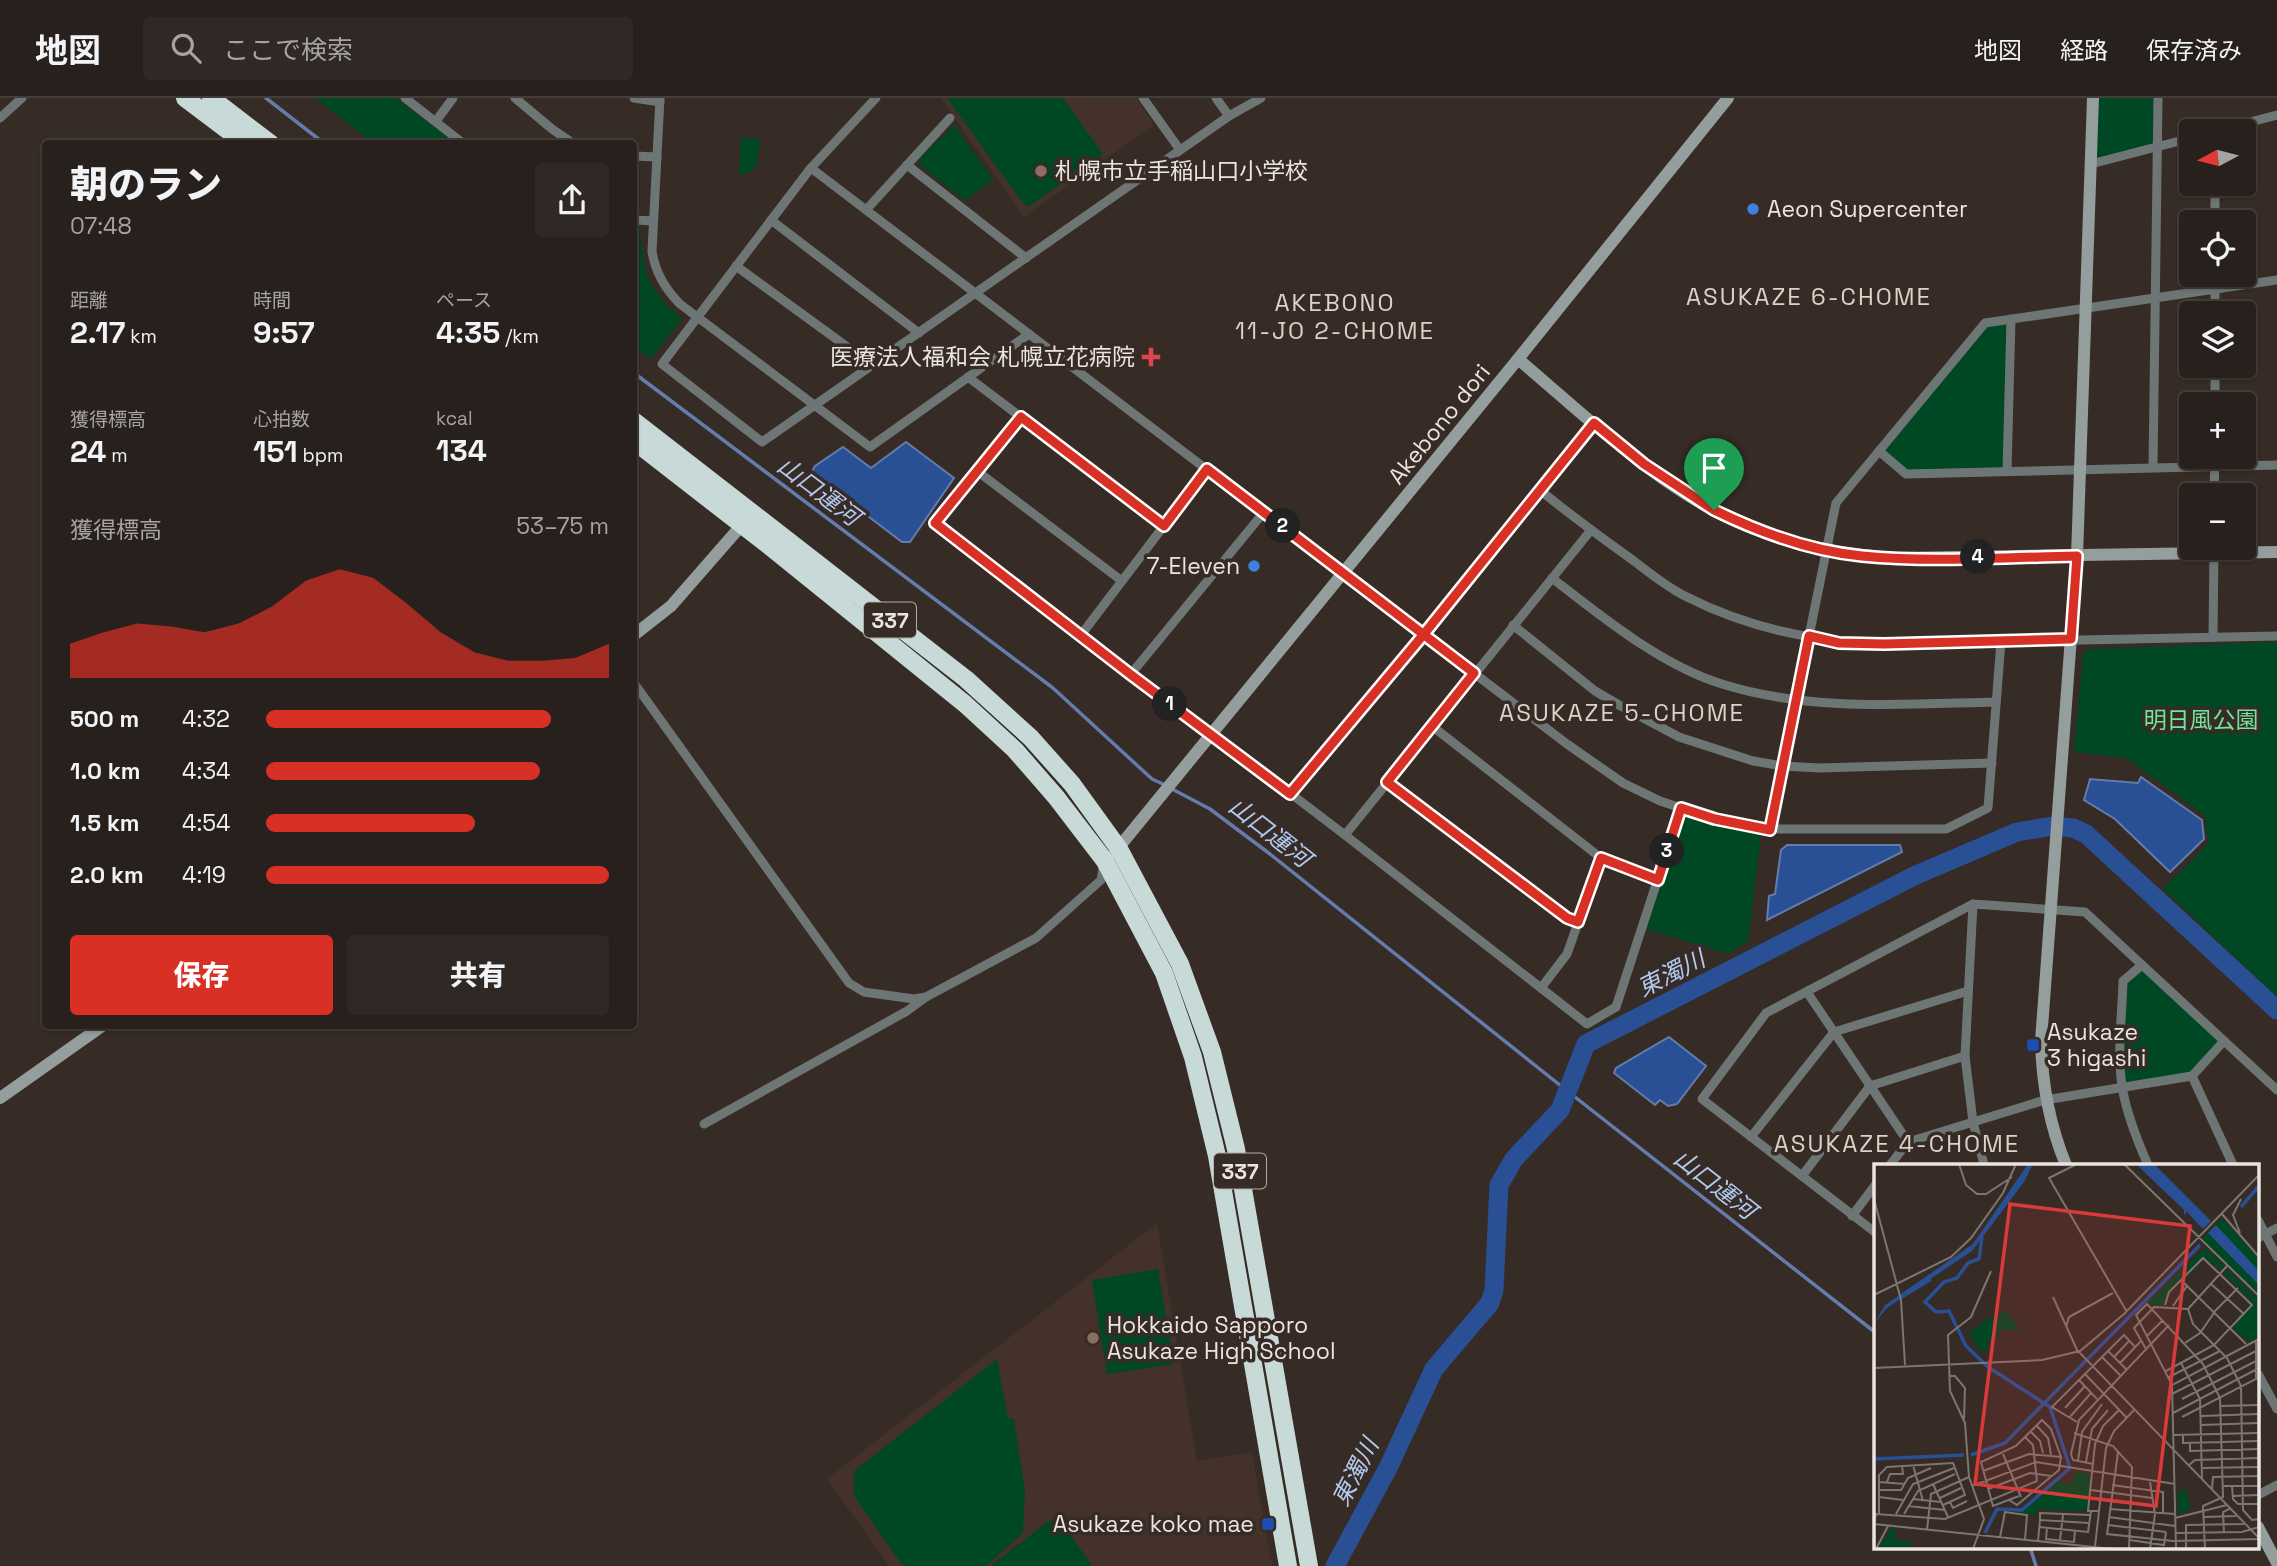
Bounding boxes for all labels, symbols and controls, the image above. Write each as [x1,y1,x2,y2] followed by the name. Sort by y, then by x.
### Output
[143,17,633,80] search box
[167,29,205,67] icon: search
[35,30,101,72] text: 地図
[223,33,353,67] text: ここで検索
[1974,35,2022,66] text: 地図
[2060,35,2108,66] text: 経路
[2146,35,2242,66] text: 保存済み
[2179,119,2256,196] north arrow
[2179,119,2256,560] map controls
[1055,156,1308,186] place label: 札幌市立手稲山口小学校
[70,161,222,209] text: 朝のラン
[535,163,609,237] button: share
[1033,163,1049,179] marker: 札幌市立手稲山口小学校
[1767,194,1968,224] place label: Aeon Supercenter
[1745,201,1761,217] marker: Aeon Supercenter
[2179,210,2256,287] button: locate
[70,211,132,241] text: 07:48
[1686,281,1932,312] district label: ASUKAZE 6-CHOME
[1235,287,1435,346] district label: AKEBONO 11-JO 2-CHOME
[70,288,108,313] text: 距離
[253,288,291,313] text: 時間
[436,288,492,313] text: ペース
[2179,301,2256,378] button: layers
[70,313,125,352] text: 2.17
[253,313,315,352] text: 9:57
[436,313,500,352] text: 4:35
[125,324,157,349] text: km
[500,324,539,349] text: /km
[830,342,1135,372] place label: 医療法人福和会 札幌立花病院
[1141,347,1161,367] marker: 医療法人福和会 札幌立花病院
[1381,358,1497,490] street label: Akebono dori
[2179,392,2256,469] button: +
[436,406,473,431] text: kcal
[70,407,146,432] text: 獲得標高
[253,407,310,432] text: 心拍数
[436,431,487,470] text: 134
[70,432,106,471] text: 24
[253,432,298,471] text: 151
[1684,438,1744,510] pin
[106,443,128,468] text: m
[298,443,343,468] text: bpm
[1695,449,1733,487] icon: arrive
[771,450,870,535] water label: 山口運河
[2179,483,2256,560] button: −
[1266,508,1300,544] pin: 2
[516,511,609,541] text: 53–75 m
[1277,513,1288,538] text: 2
[70,515,162,545] text: 獲得標高
[1960,540,1996,574] pin: 4
[1971,544,1984,569] text: 4
[1147,551,1240,581] place label: 7-Eleven
[1246,558,1262,574] marker: 7-Eleven
[864,602,916,638] road number: 337
[1152,686,1188,722] pin: 1
[1165,691,1174,716] text: 1
[1499,697,1745,728] district label: ASUKAZE 5-CHOME
[70,704,139,734] text: 500 m
[182,704,230,734] text: 4:32
[2144,705,2259,735] park label: 明日風公園
[70,756,140,786] text: 1.0 km
[182,756,230,786] text: 4:34
[1223,790,1321,876] water label: 山口運河
[70,808,140,838] text: 1.5 km
[182,808,230,838] text: 4:54
[1650,834,1684,868] pin: 3
[1661,838,1672,863] text: 3
[70,860,144,890] text: 2.0 km
[182,860,226,890] text: 4:19
[70,935,333,1015] button: 保存
[347,935,609,1015] button: 共有
[1632,941,1713,1003] water label: 東濁川
[2047,1017,2146,1073] place label: Asukaze 3 higashi
[2025,1037,2041,1053] marker: Asukaze 3 higashi
[1774,1128,2020,1159] district label: ASUKAZE 4-CHOME
[1668,1142,1766,1228] water label: 山口運河
[1214,1154,1266,1188] road number: 337
[1874,1164,2260,1548] inset map
[1107,1310,1336,1366] place label: Hokkaido Sapporo Asukaze High School
[1085,1330,1101,1346] marker: Hokkaido Sapporo Asukaze High School
[1325,1430,1387,1511] water label: 東濁川
[1053,1509,1254,1539] place label: Asukaze koko mae
[1260,1516,1276,1532] marker: Asukaze koko mae

